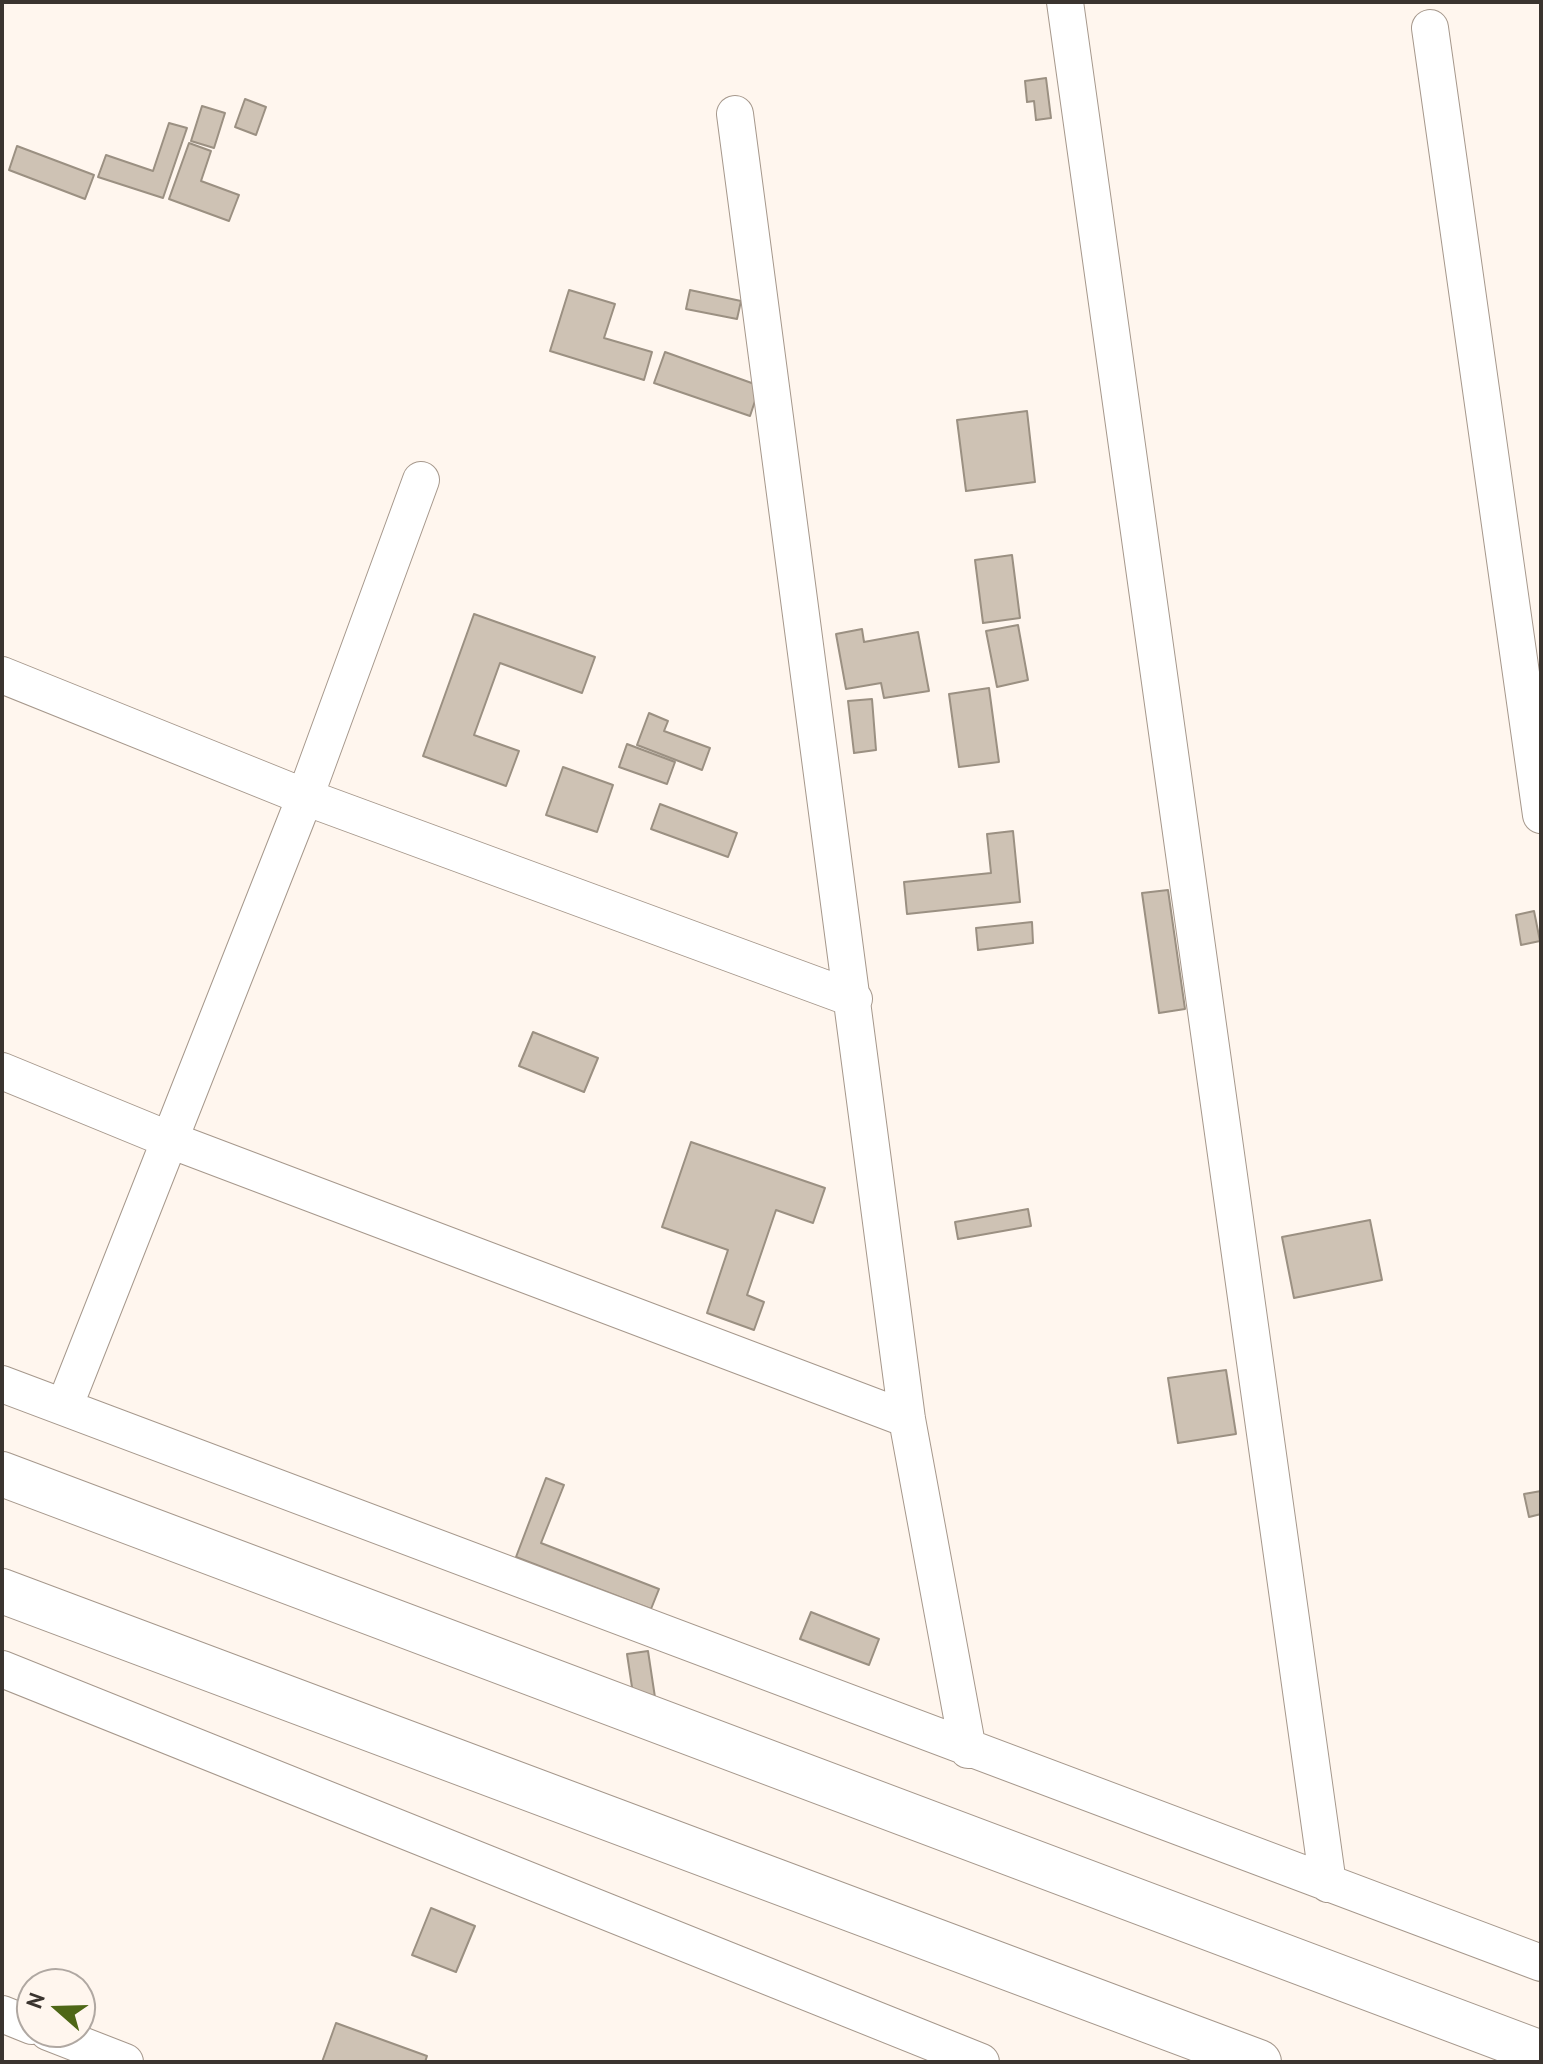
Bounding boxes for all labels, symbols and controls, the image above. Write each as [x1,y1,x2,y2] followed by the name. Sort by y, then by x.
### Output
[16,1968,96,2048] north arrow
[20,1989,51,2012] text: N

